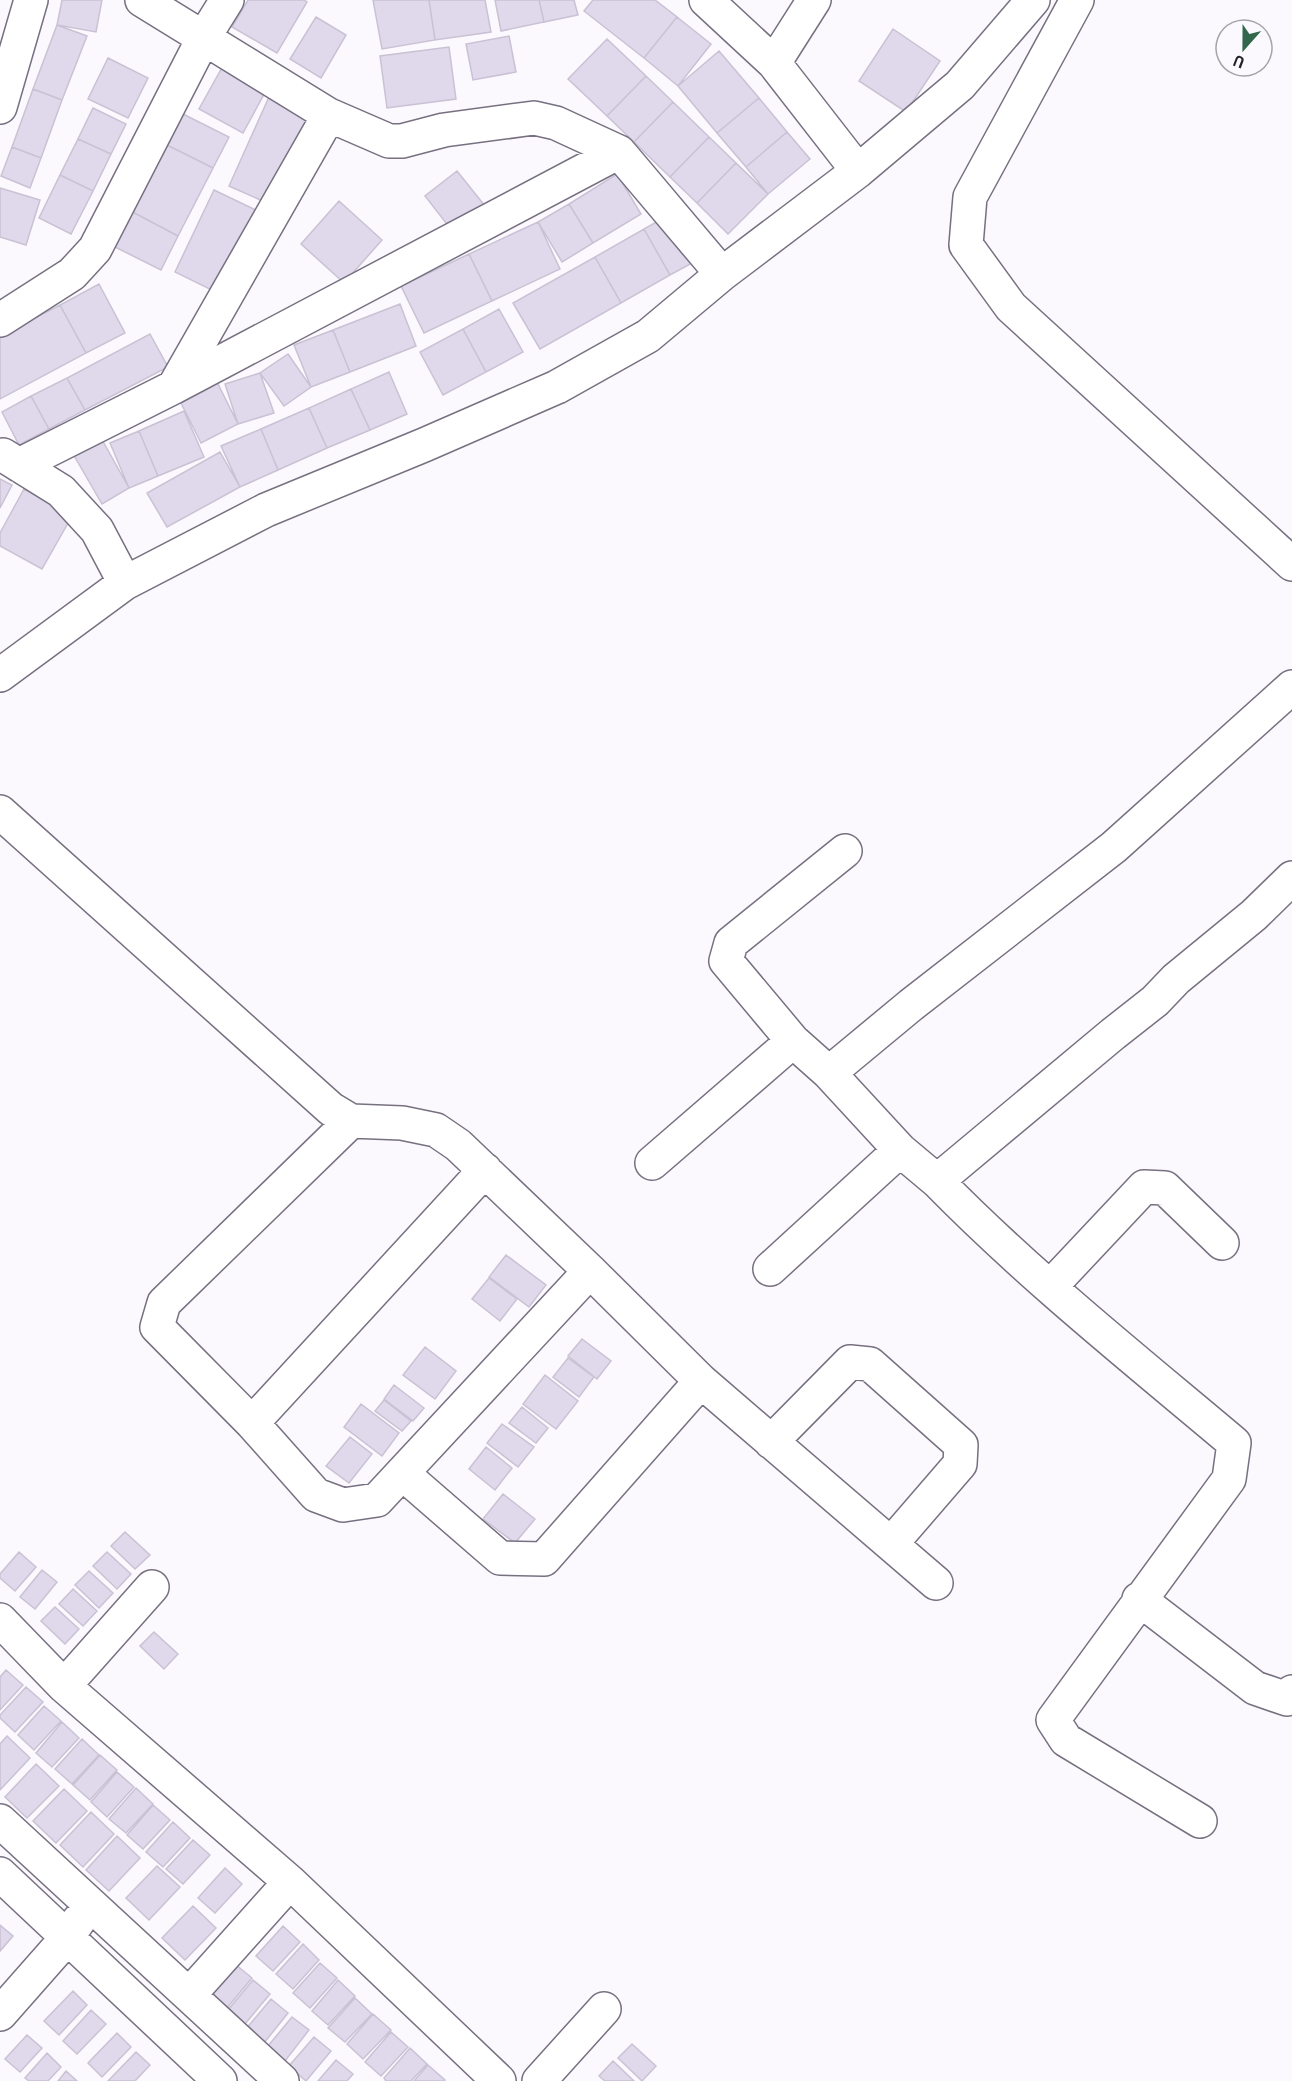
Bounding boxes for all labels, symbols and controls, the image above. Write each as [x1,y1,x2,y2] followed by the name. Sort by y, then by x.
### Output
[1214,18,1274,78] north arrow
[1230,51,1247,73] text: U

